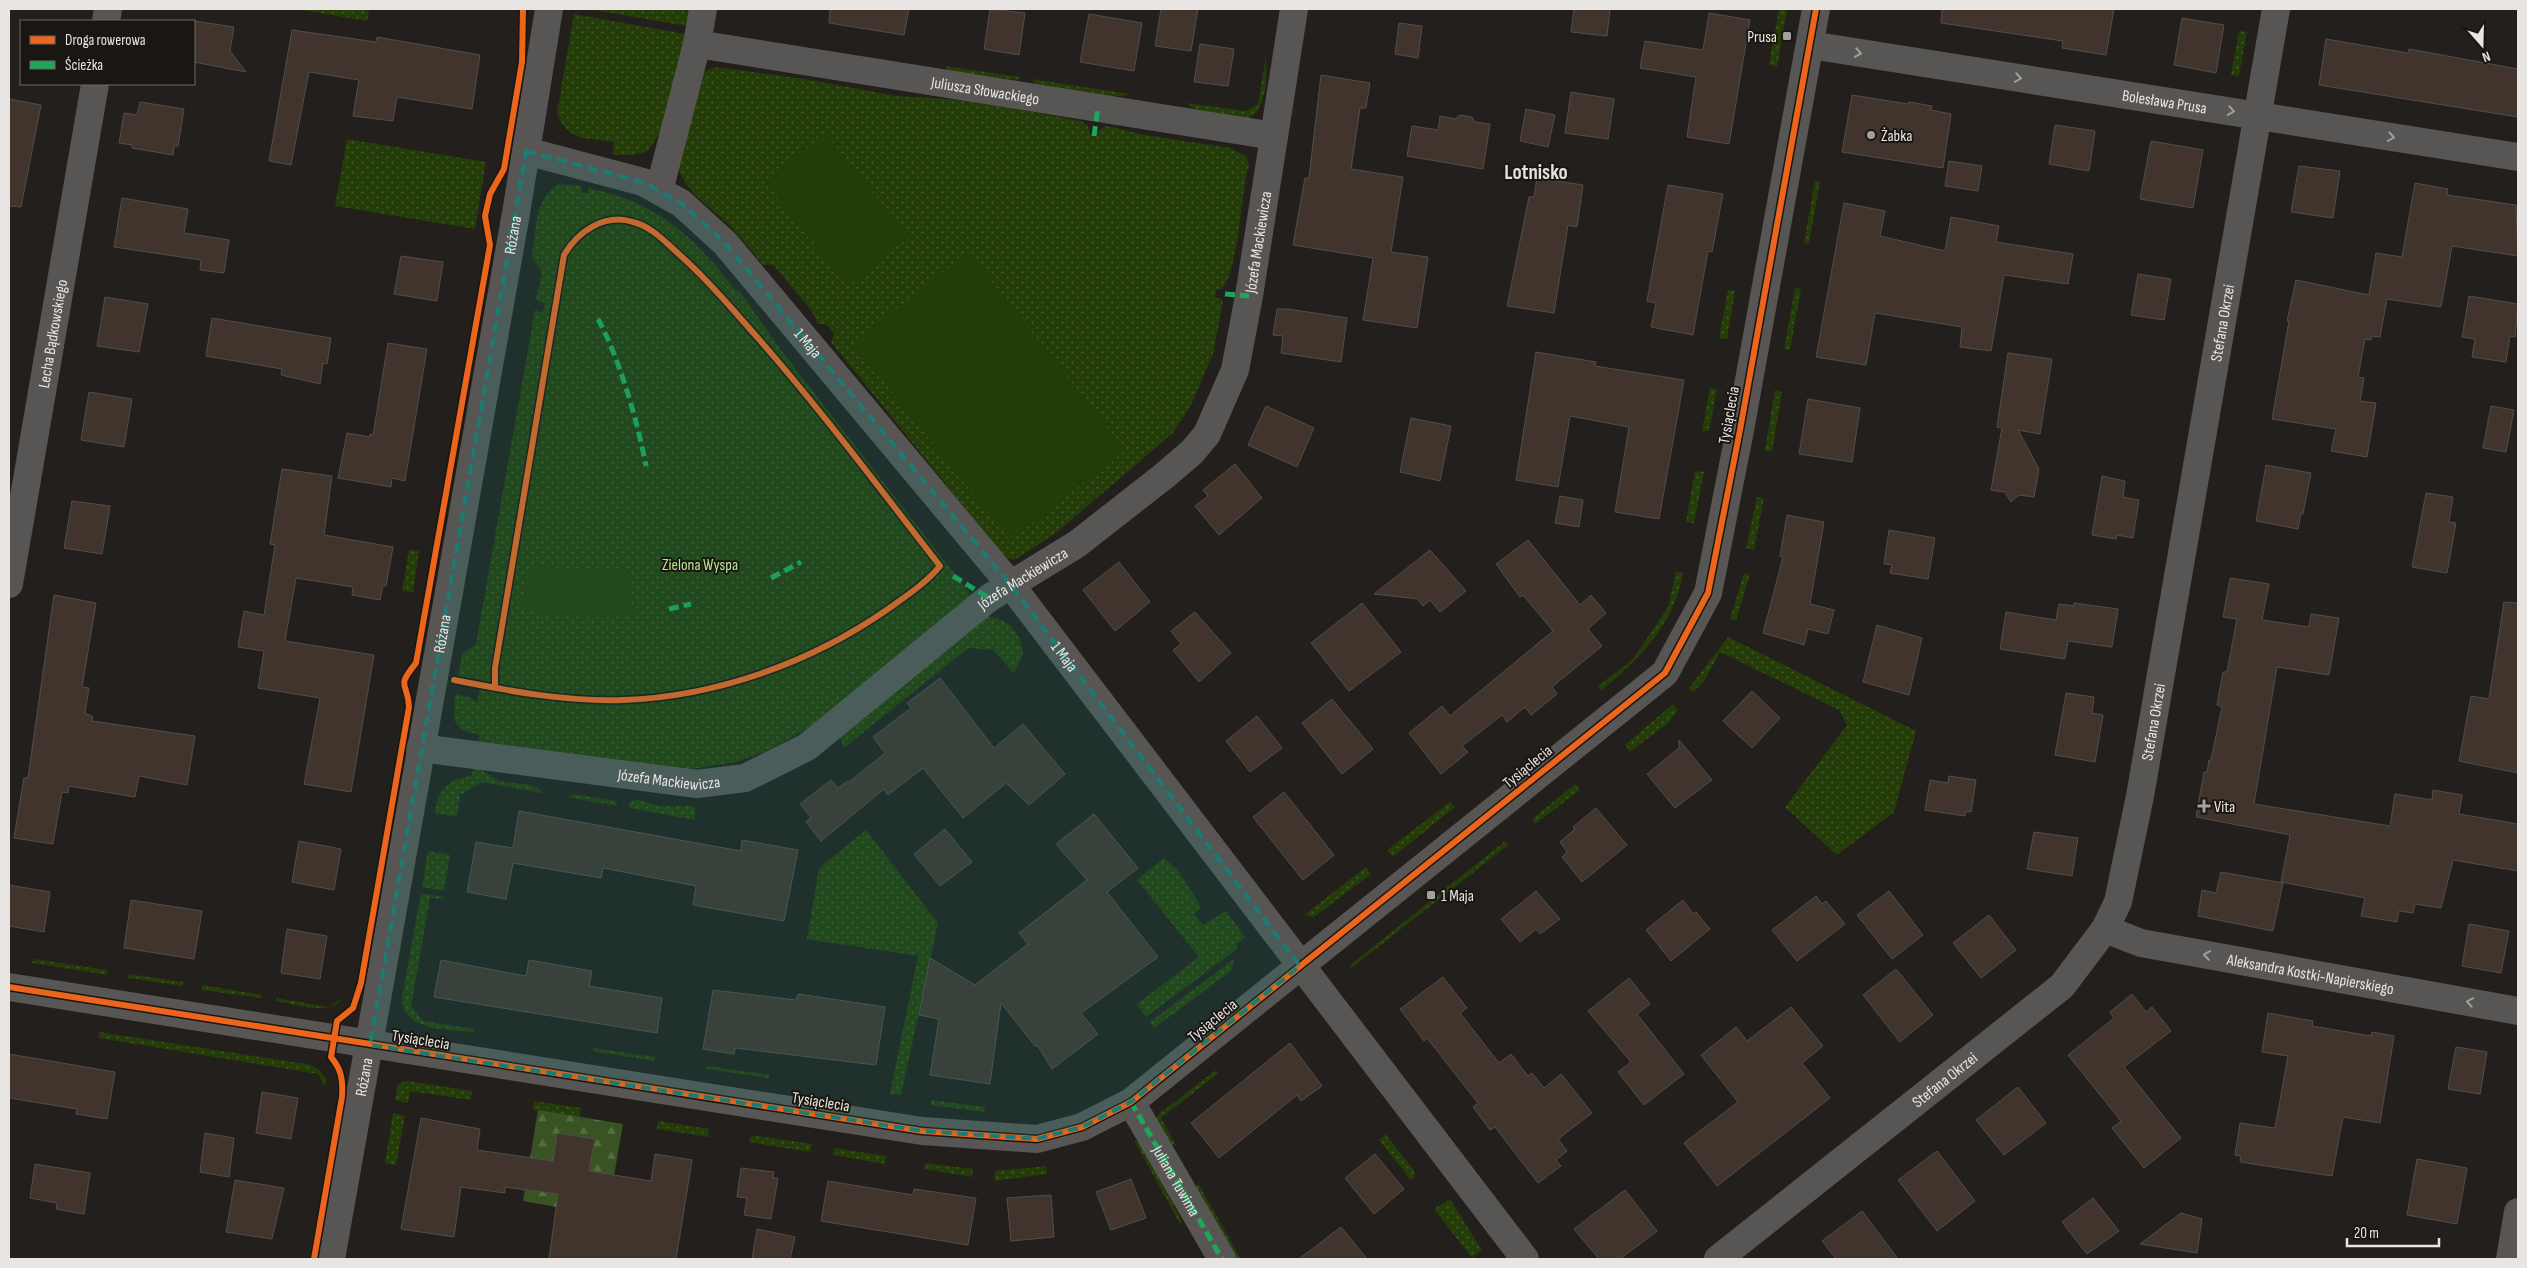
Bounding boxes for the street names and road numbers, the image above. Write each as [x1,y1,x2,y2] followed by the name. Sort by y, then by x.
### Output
[929,73,1041,109] street label: Juliusza Słowackiego
[2121,87,2208,119] street label: Bolesława Prusa
[1241,190,1276,295] street label: Józefa Mackiewicza
[501,214,526,256] street label: Różana
[35,278,72,390] street label: Lecha Bądkowskiego
[2207,283,2239,363] street label: Stefana Okrzei
[789,325,825,362] street label: 1 Maja
[1715,385,1744,446] street label: Tysiąclecia
[973,544,1072,615] street label: Józefa Mackiewicza
[430,613,456,655] street label: Różana
[1046,638,1081,676] street label: 1 Maja
[2138,682,2170,762] street label: Stefana Okrzei
[1499,741,1557,793] street label: Tysiąclecia
[616,766,721,795] street label: Józefa Mackiewicza
[2224,951,2395,999] street label: Aleksandra Kostki-Napierskiego
[1184,995,1242,1047] street label: Tysiąclecia
[391,1027,451,1054] street label: Tysiąclecia
[1909,1049,1982,1112] street label: Stefana Okrzei
[352,1056,377,1098] street label: Różana
[791,1089,851,1116] street label: Tysiąclecia
[1147,1142,1203,1220] street label: Juliana Tuwima

